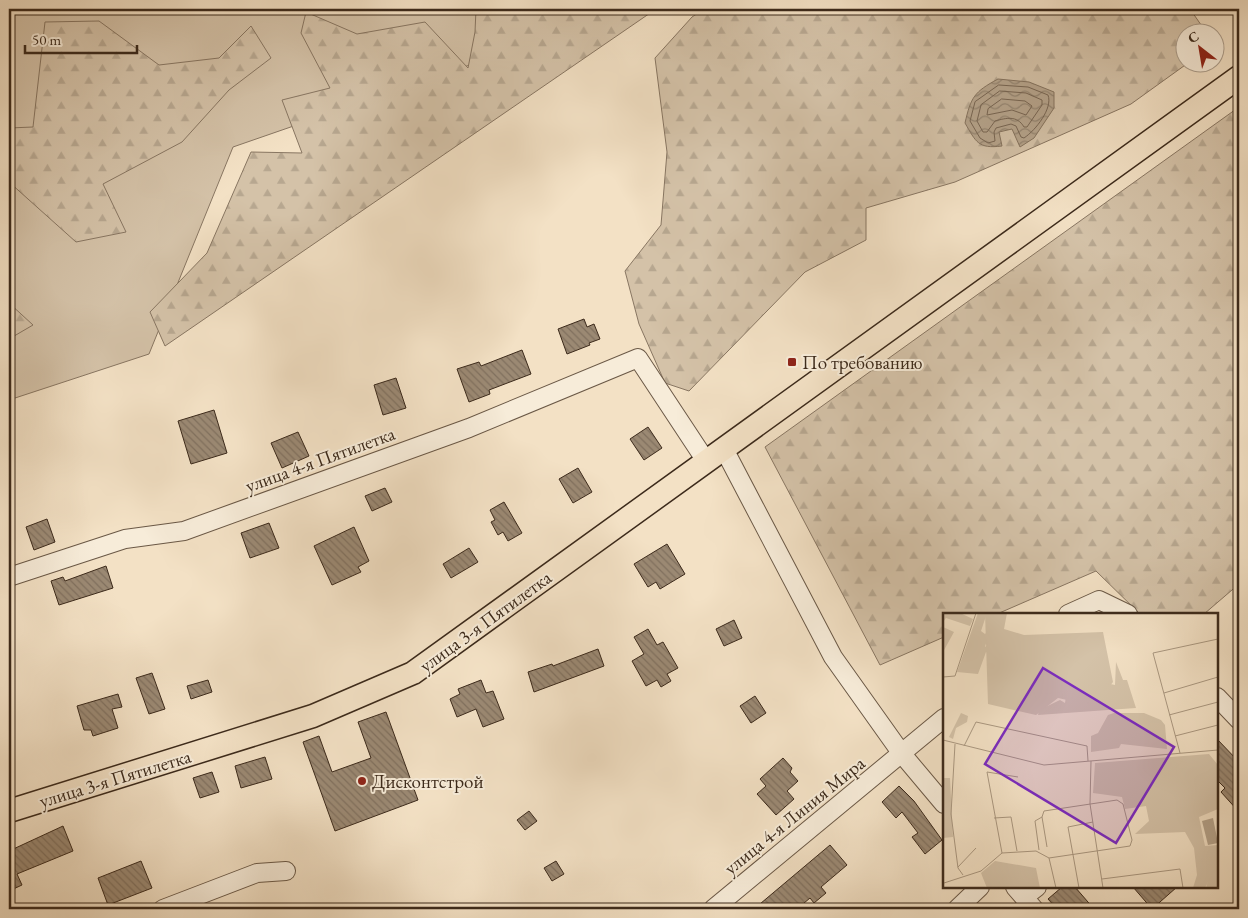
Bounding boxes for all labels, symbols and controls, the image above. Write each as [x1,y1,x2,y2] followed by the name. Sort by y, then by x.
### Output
[25,22,138,54] scale bar
[1176,22,1226,72] north arrow
[1184,27,1202,47] text: С
[32,30,61,49] text: 50 m
[802,350,922,375] place label: По требованию
[786,356,798,368] marker: По требованию
[242,421,399,498] street label: улица 4-я Пятилетка
[414,565,557,678] street label: улица 3-я Пятилетка
[943,613,1218,888] inset map
[36,743,195,813] street label: улица 3-я Пятилетка
[719,750,870,880] street label: улица 4-я Линия Мира
[372,769,484,794] place label: Дисконтстрой
[356,775,368,787] marker: Дисконтстрой

